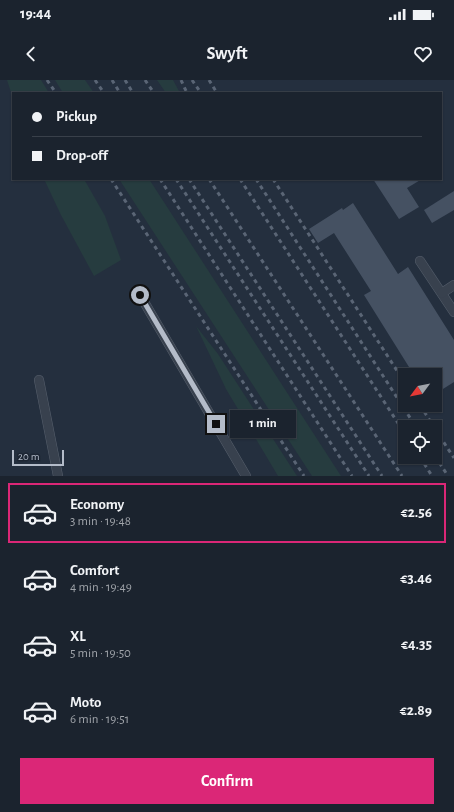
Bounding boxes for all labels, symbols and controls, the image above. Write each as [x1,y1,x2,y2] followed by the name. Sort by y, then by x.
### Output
[20,6,51,21] text: 19:44
[20,43,42,65] icon: back
[412,43,434,65] icon: heart
[206,45,248,63] text: Swyft
[56,109,97,124] text: Pickup
[56,148,108,163] text: Drop-off
[131,286,149,304] route start
[398,368,442,412] north arrow
[398,368,442,464] map controls
[230,410,296,438] callout: 1 min
[207,415,225,433] route end
[249,417,277,430] text: 1 min
[398,420,442,464] button: locate
[12,448,64,467] scale bar
[18,451,39,462] text: 20 m
[22,495,58,531] icon: car
[70,497,124,512] text: Economy
[401,505,432,520] text: €2.56
[70,515,131,528] text: 3 min · 19:48
[22,561,58,597] icon: car
[70,563,119,578] text: Comfort
[400,571,432,586] text: €3.46
[70,581,132,594] text: 4 min · 19:49
[22,627,58,663] icon: car
[70,629,86,644] text: XL
[401,637,432,652] text: €4.35
[70,647,131,660] text: 5 min · 19:50
[22,693,58,729] icon: car
[70,695,102,710] text: Moto
[400,703,432,718] text: €2.89
[70,713,129,726] text: 6 min · 19:51
[20,758,434,804] button: Confirm

